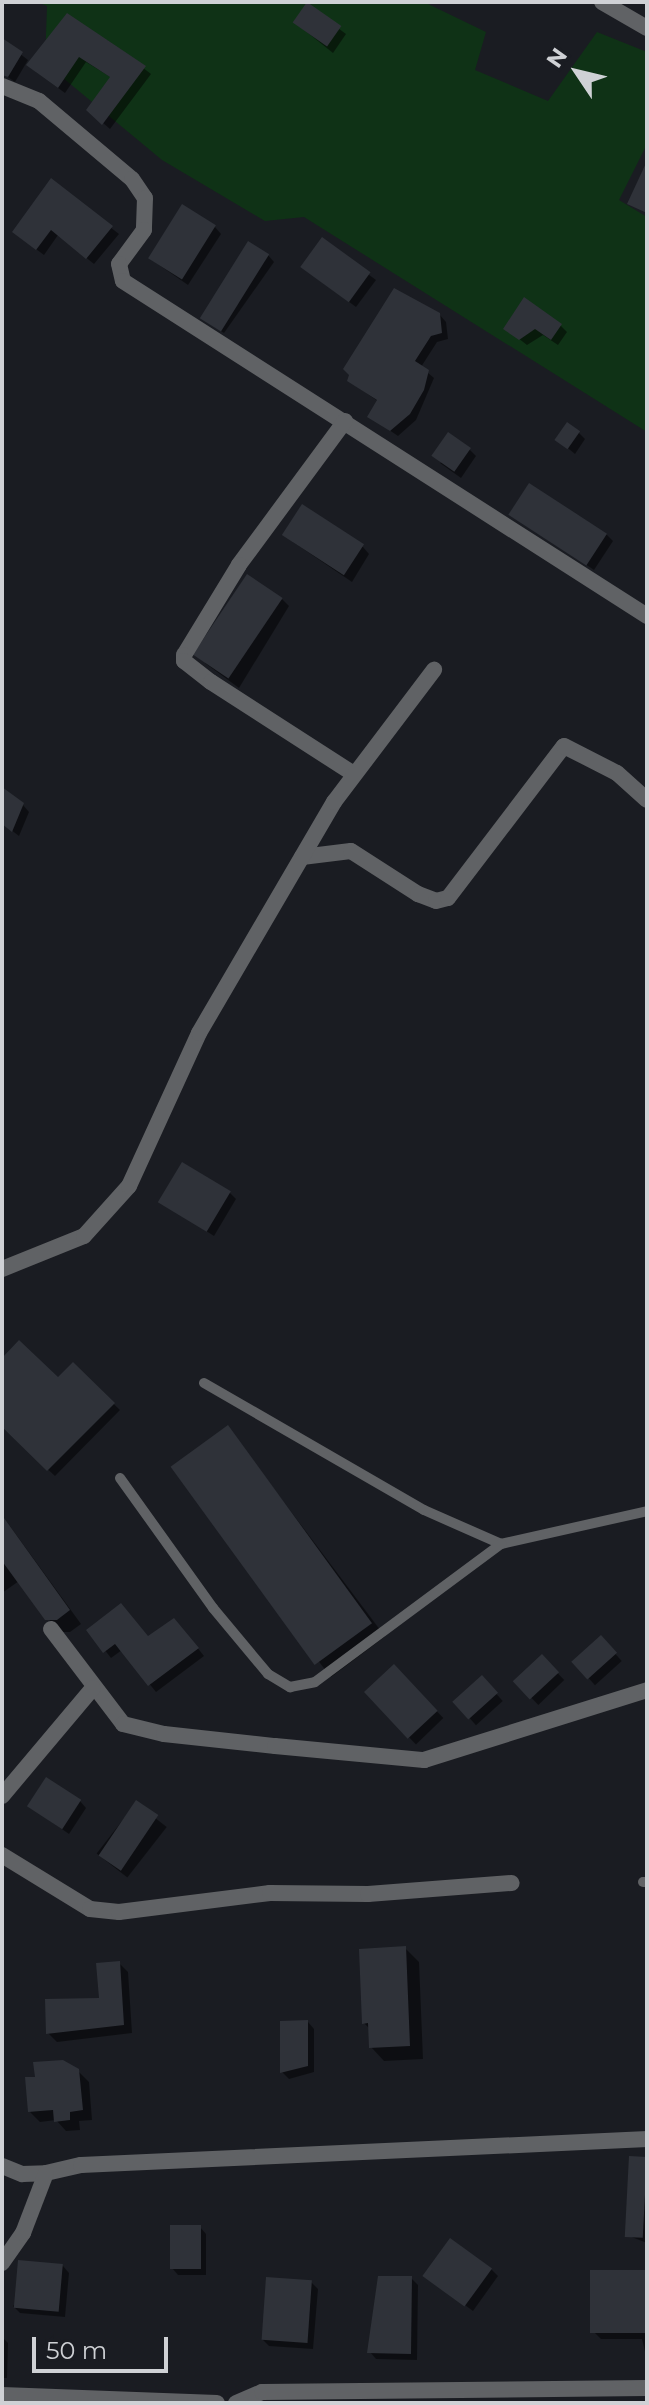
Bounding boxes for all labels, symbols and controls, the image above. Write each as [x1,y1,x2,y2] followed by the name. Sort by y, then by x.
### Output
[537,32,617,112] north arrow
[541,43,573,73] text: N
[36,2321,172,2371] scale bar
[46,2336,107,2365] text: 50 m

